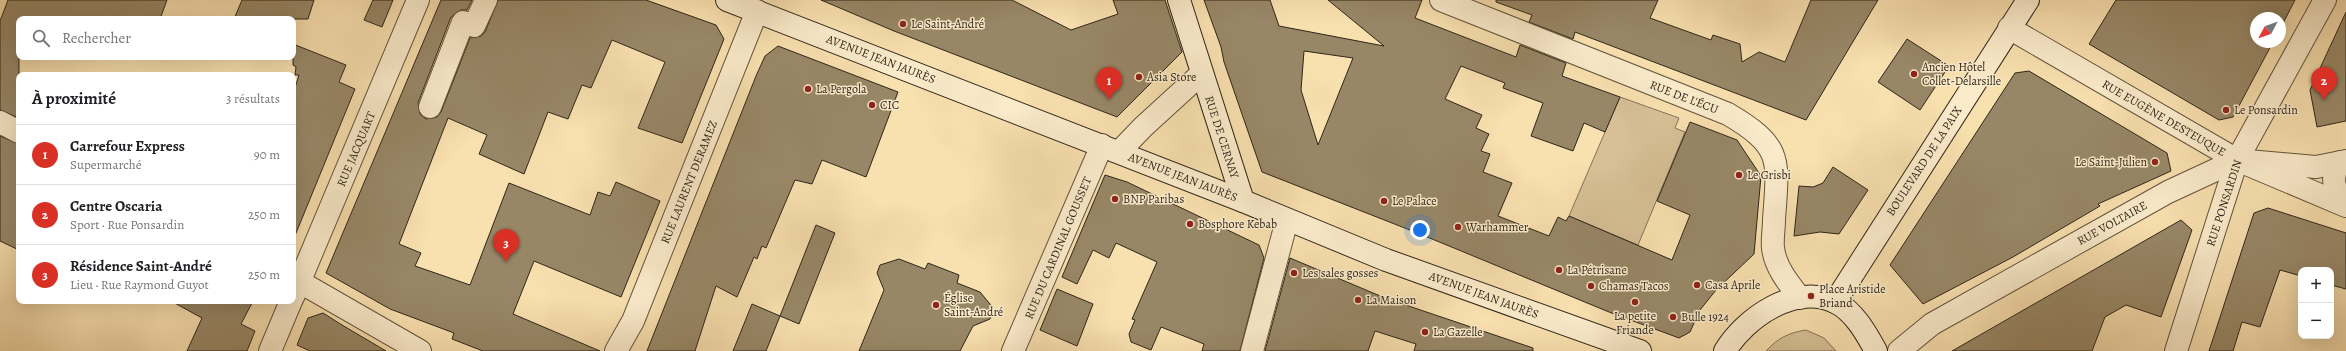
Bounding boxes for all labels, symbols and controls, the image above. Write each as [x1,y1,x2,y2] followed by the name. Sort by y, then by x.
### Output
[2250,12,2286,48] north arrow
[16,16,296,60] search box
[911,16,984,32] place label: Le Saint-André
[898,19,908,29] marker: Le Saint-André
[30,27,52,49] icon: search
[62,28,131,48] text: Rechercher
[823,30,938,87] street label: AVENUE JEAN JAURÈS
[1921,59,2001,89] place label: Ancien Hôtel Collet-Delarsille
[1096,67,1122,100] pin: 1
[2311,67,2337,100] pin: 2
[1146,69,1196,85] place label: Asia Store
[1909,69,1919,79] marker: Ancien Hôtel Collet-Delarsille
[1134,72,1144,82] marker: Asia Store
[2099,76,2229,160] street label: RUE EUGÈNE DESTEUQUE
[1647,77,1721,117] street label: RUE DE L'ÉCU
[816,81,867,97] place label: La Pergola
[803,84,813,94] marker: La Pergola
[32,87,116,110] text: À proximité
[226,90,280,107] text: 3 résultats
[1201,94,1243,181] street label: RUE DE CERNAY
[880,97,899,113] place label: CIC
[867,100,877,110] marker: CIC
[2234,102,2298,118] place label: Le Ponsardin
[1883,103,1966,219] street label: BOULEVARD DE LA PAIX
[2221,105,2231,115] marker: Le Ponsardin
[333,109,379,189] street label: RUE JACQUART
[657,118,721,246] street label: RUE LAURENT DERAMEZ
[70,136,185,156] text: Carrefour Express
[43,146,47,163] text: 1
[254,146,280,163] text: 90 m
[1125,148,1240,205] street label: AVENUE JEAN JAURÈS
[2075,154,2147,170] place label: Le Saint-Julien
[70,156,142,173] text: Supermarché
[2150,157,2160,167] marker: Le Saint-Julien
[2202,157,2246,248] street label: RUE PONSARDIN
[1747,167,1791,183] place label: Le Grisbi
[1734,170,1744,180] marker: Le Grisbi
[1021,174,1095,322] street label: RUE DU CARDINAL GOUSSET
[1123,191,1184,207] place label: BNP Paribas
[1392,193,1437,209] place label: Le Palace
[1110,194,1120,204] marker: BNP Paribas
[70,196,163,216] text: Centre Oscaria
[1379,196,1389,206] marker: Le Palace
[2074,197,2150,249] street label: RUE VOLTAIRE
[42,206,48,223] text: 2
[248,206,280,223] text: 250 m
[70,216,184,233] text: Sport · Rue Ponsardin
[1198,216,1277,232] place label: Bosphore Kebab
[1185,219,1195,229] marker: Bosphore Kebab
[1465,219,1529,235] place label: Warhammer
[1410,220,1430,240] your location
[1453,222,1463,232] marker: Warhammer
[493,229,519,262] pin: 3
[70,256,212,276] text: Résidence Saint-André
[1567,262,1627,278] place label: La Pétrisane
[1302,265,1379,281] place label: Les sales gosses
[1554,265,1564,275] marker: La Pétrisane
[42,266,48,283] text: 3
[248,266,280,283] text: 250 m
[1426,267,1541,322] street label: AVENUE JEAN JAURÈS
[2298,267,2334,339] map controls
[2298,267,2334,303] button: +
[1289,268,1299,278] marker: Les sales gosses
[70,276,209,293] text: Lieu · Rue Raymond Guyot
[1705,277,1760,293] place label: Casa Aprile
[1599,278,1669,294] place label: Chamas Tacos
[1692,280,1702,290] marker: Casa Aprile
[1586,281,1596,291] marker: Chamas Tacos
[1819,281,1886,311] place label: Place Aristide Briand
[944,290,1003,320] place label: Église Saint-André
[1806,291,1816,301] marker: Place Aristide Briand
[1366,292,1417,308] place label: La Maison
[1353,295,1363,305] marker: La Maison
[1630,297,1640,307] marker: La petite Friande
[931,300,941,310] marker: Église Saint-André
[2298,303,2334,339] button: −
[1614,308,1656,338] place label: La petite Friande
[1681,309,1730,325] place label: Bulle 1924
[1668,312,1678,322] marker: Bulle 1924
[1433,324,1483,340] place label: La Gazelle
[1420,327,1430,337] marker: La Gazelle

